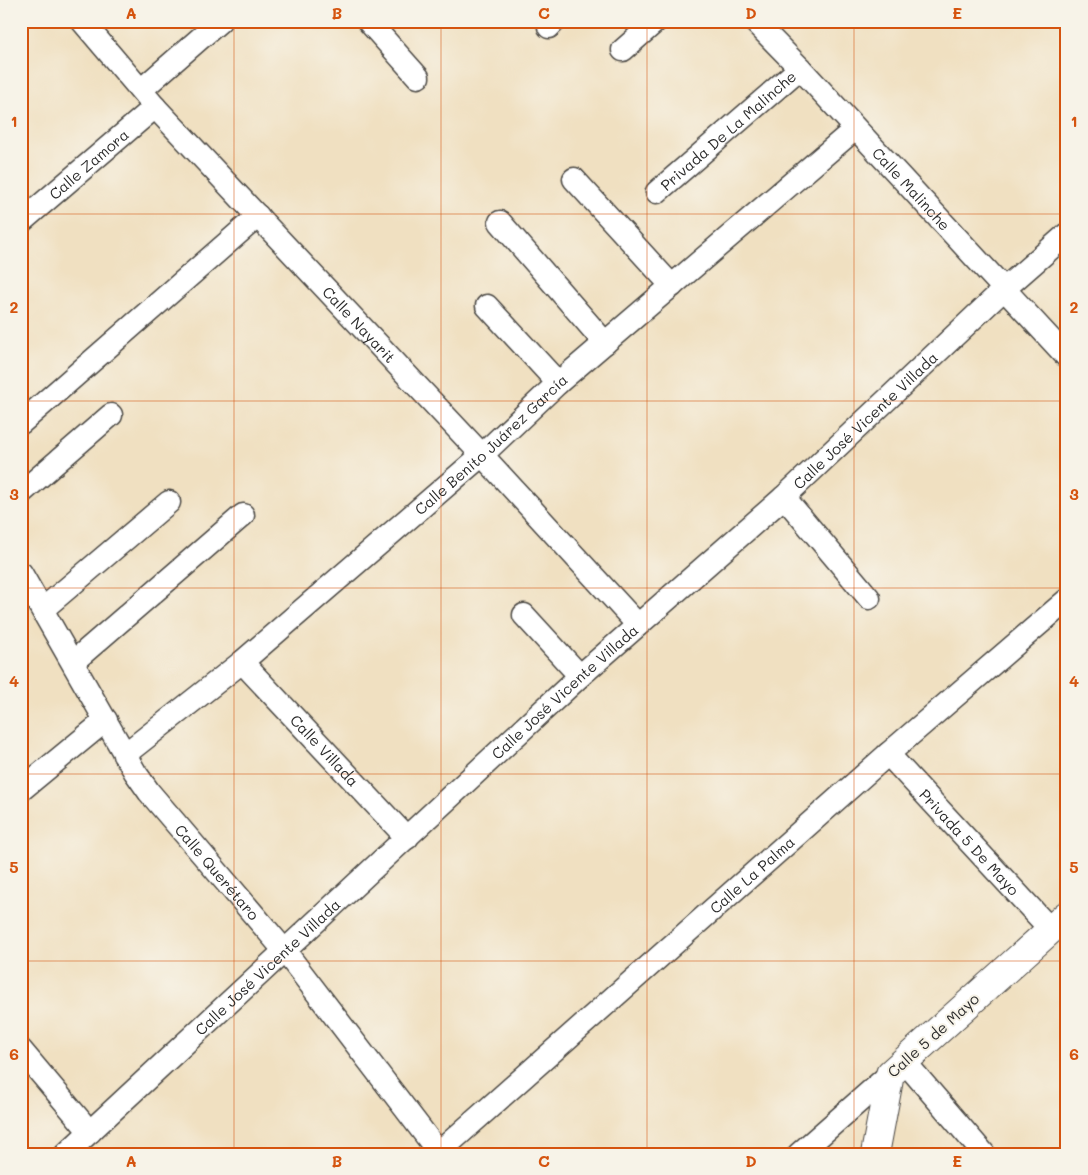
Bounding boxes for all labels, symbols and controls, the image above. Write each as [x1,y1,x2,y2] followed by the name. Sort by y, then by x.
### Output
[125,2,137,23] text: A
[332,2,342,23] text: B
[538,2,550,23] text: C
[745,2,757,23] text: D
[952,2,962,23] text: E
[656,66,800,195] street label: Privada De La Malinche
[10,110,18,131] text: 1
[1070,110,1078,131] text: 1
[44,124,133,204] street label: Calle Zamora
[868,143,955,234] street label: Calle Malinche
[318,282,400,367] street label: Calle Nayarit
[10,296,19,317] text: 2
[1070,296,1079,317] text: 2
[789,347,942,493] street label: Calle José Vicente Villada
[410,369,572,519] street label: Calle Benito Juárez García
[9,483,19,504] text: 3
[1069,483,1079,504] text: 3
[487,620,642,764] street label: Calle José Vicente Villada
[9,670,19,691] text: 4
[1069,670,1079,691] text: 4
[286,710,363,791] street label: Calle Villada
[915,784,1024,900] street label: Privada 5 De Mayo
[171,820,264,924] street label: Calle Querétaro
[705,832,799,918] street label: Calle La Palma
[9,856,19,877] text: 5
[1069,856,1079,877] text: 5
[190,894,344,1039] street label: Calle José Vicente Villada
[883,988,983,1082] street label: Calle 5 de Mayo
[9,1043,19,1064] text: 6
[1069,1043,1079,1064] text: 6
[125,1150,137,1171] text: A
[332,1150,342,1171] text: B
[538,1150,550,1171] text: C
[745,1150,757,1171] text: D
[952,1150,962,1171] text: E

